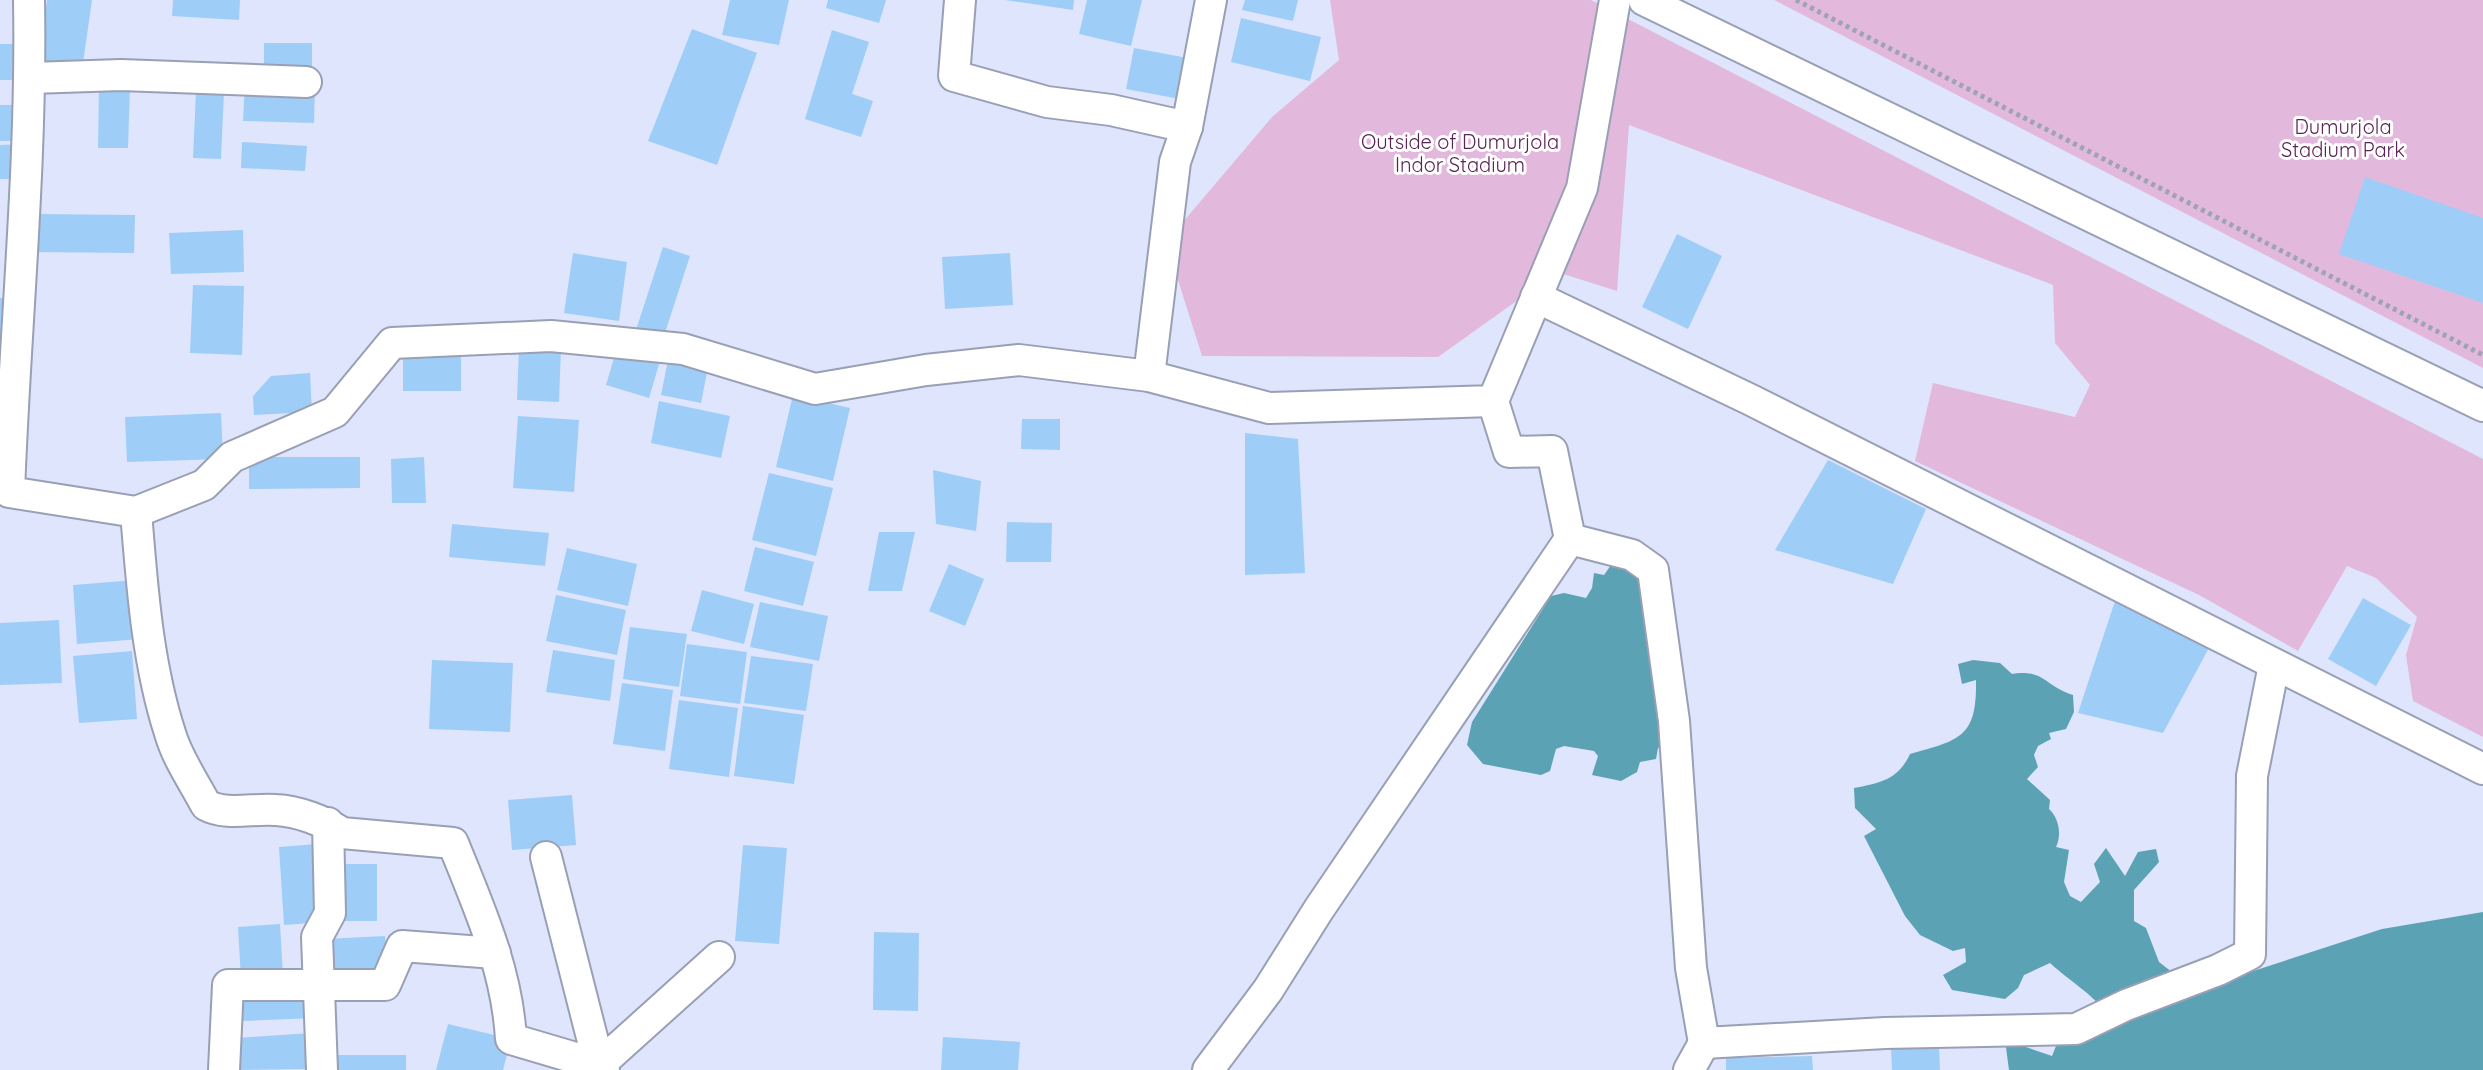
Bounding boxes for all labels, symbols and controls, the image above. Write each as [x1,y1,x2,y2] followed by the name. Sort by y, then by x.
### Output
[2281,114,2405,162] park label: Dumurjola Stadium Park
[1361,129,1559,177] park label: Outside of Dumurjola Indor Stadium

